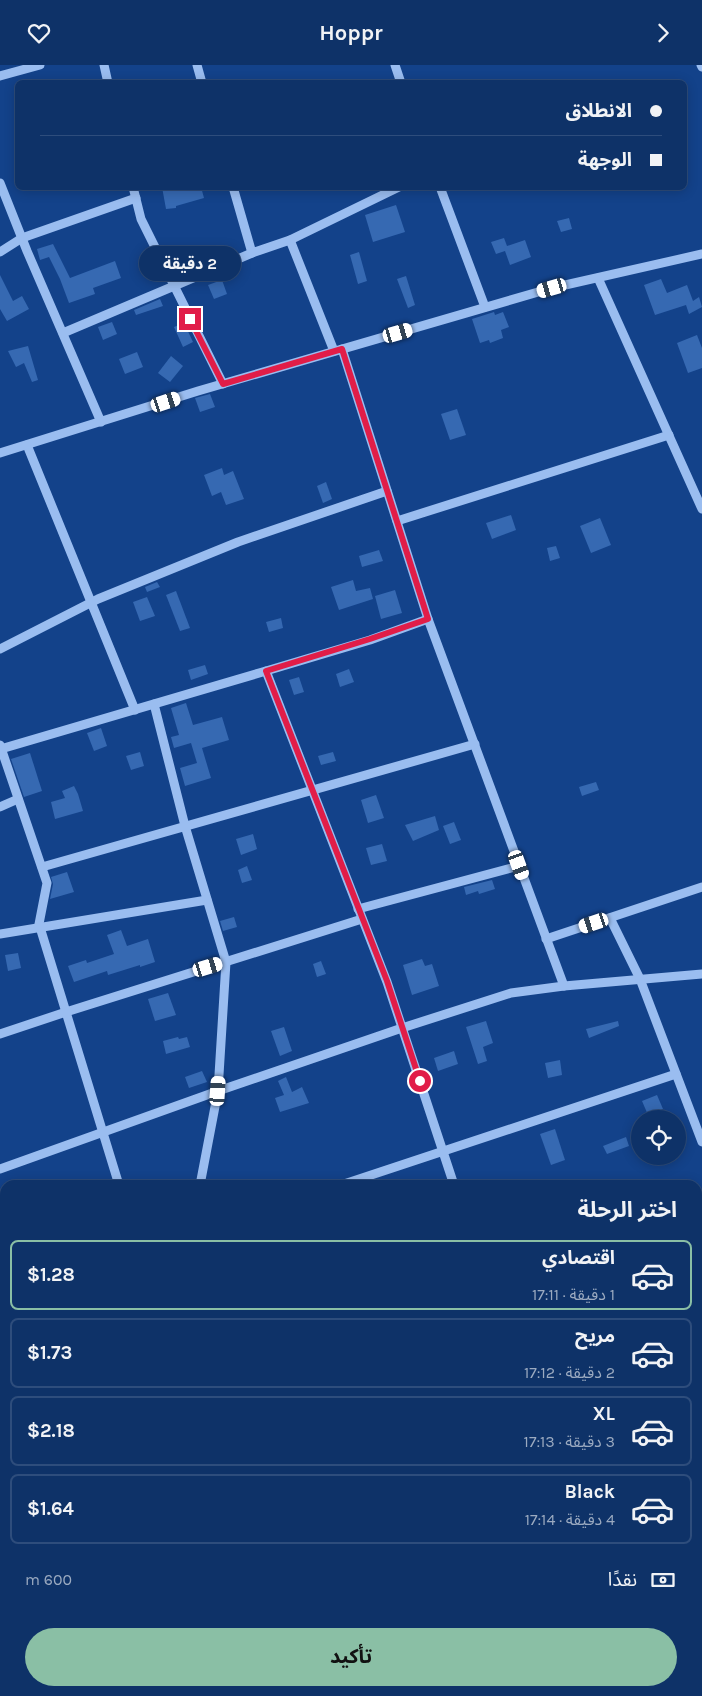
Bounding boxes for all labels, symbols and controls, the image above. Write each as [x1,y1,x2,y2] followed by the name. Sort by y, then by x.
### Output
[25,19,53,47] icon: heart
[649,19,677,47] icon: forward
[319,20,383,46] text: Hoppr
[566,100,632,122] text: الانطلاق
[578,149,632,171] text: الوجهة
[139,247,241,281] callout: 2 دقيقة
[163,254,217,273] text: 2 دقيقة
[535,277,568,299] car
[179,308,201,330] route end
[381,322,414,344] car
[149,390,182,414] car
[506,848,531,882] car
[577,911,610,935] car
[191,955,224,979] car
[409,1070,431,1092] route start
[209,1076,226,1106] car
[631,1110,686,1165] map controls
[631,1110,686,1165] button: locate
[577,1197,677,1223] text: اختر الرحلة
[542,1247,615,1269] text: اقتصادي
[630,1253,675,1298] icon: car
[27,1264,75,1286] text: $1.28
[532,1285,615,1304] text: 1 دقيقة · 17:11
[575,1325,615,1347] text: مريح
[630,1331,675,1376] icon: car
[27,1342,72,1364] text: $1.73
[524,1363,615,1382] text: 2 دقيقة · 17:12
[593,1403,615,1425] text: XL
[630,1409,675,1454] icon: car
[27,1420,75,1442] text: $2.18
[524,1432,615,1451] text: 3 دقيقة · 17:13
[564,1481,615,1503] text: Black
[630,1487,675,1532] icon: car
[27,1498,74,1520] text: $1.64
[525,1510,615,1529] text: 4 دقيقة · 17:14
[649,1566,677,1594] icon: cash
[608,1569,637,1591] text: نقدًا
[25,1570,72,1589] text: 600 m
[25,1628,677,1686] button: تأكيد

